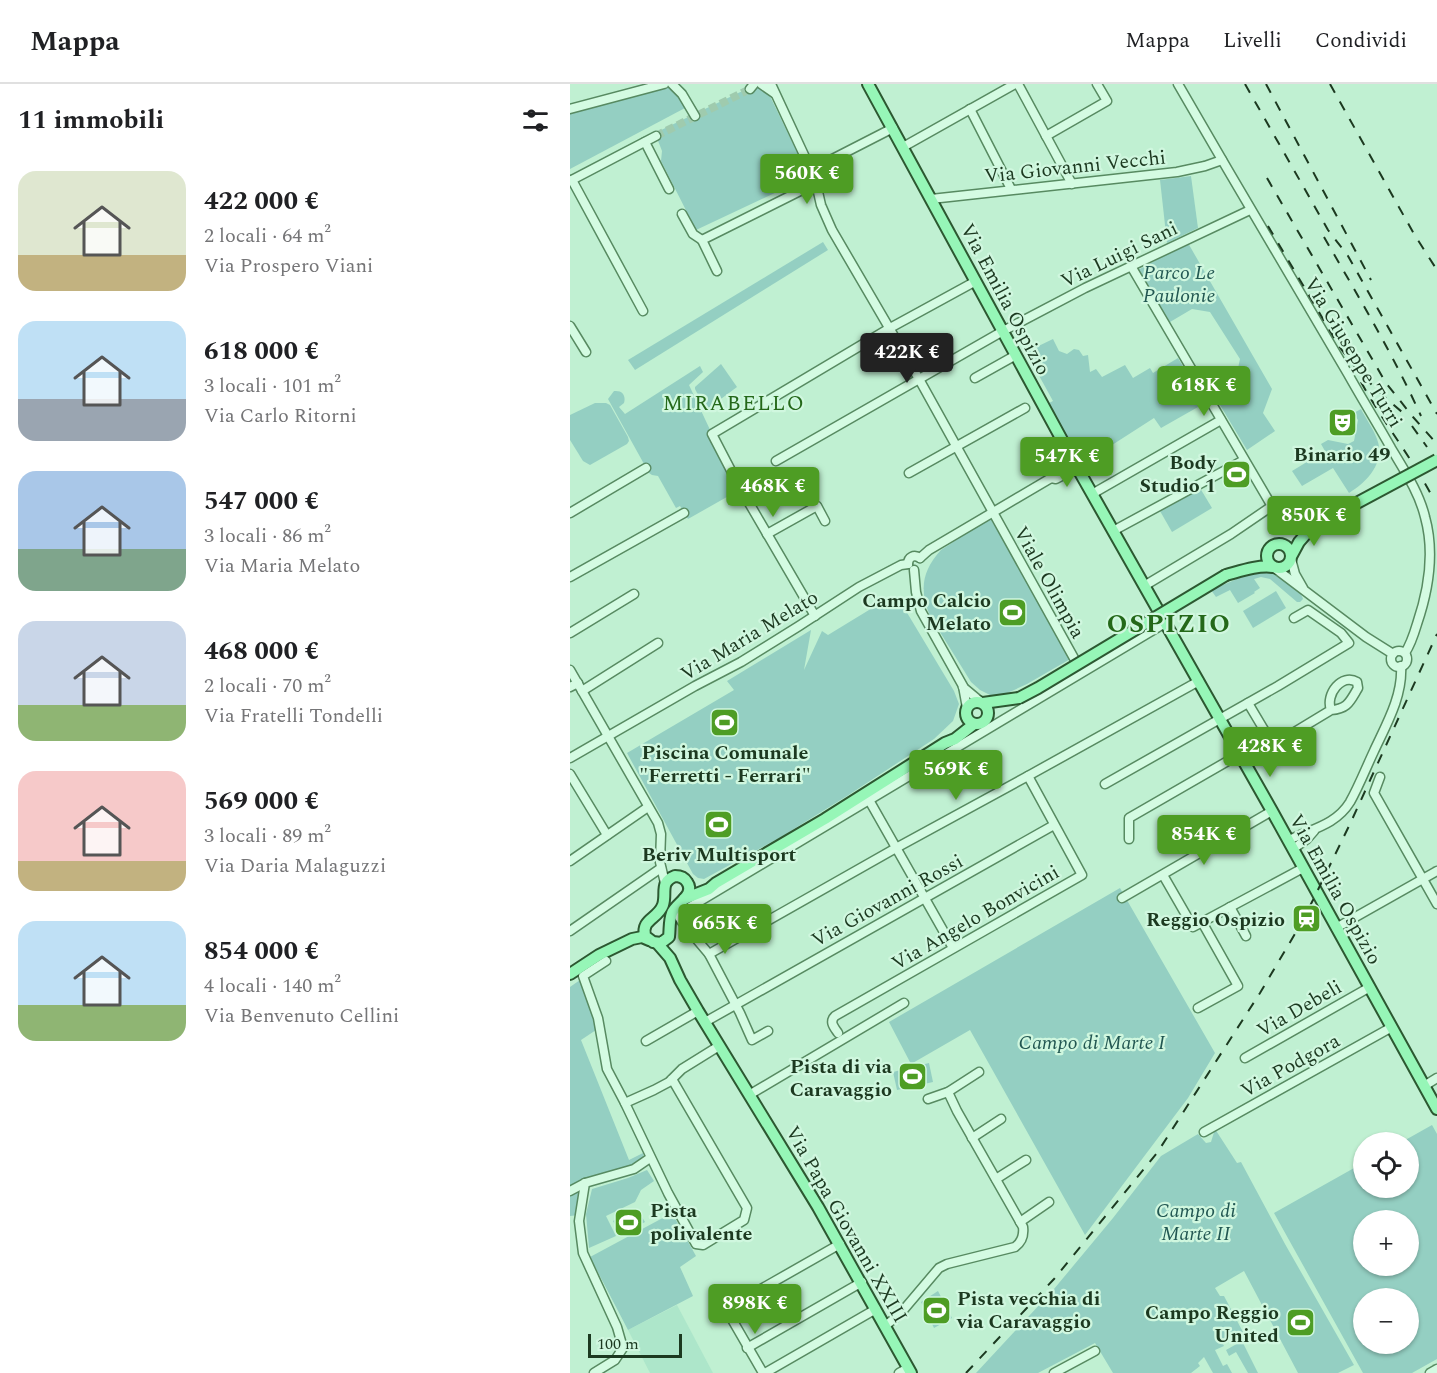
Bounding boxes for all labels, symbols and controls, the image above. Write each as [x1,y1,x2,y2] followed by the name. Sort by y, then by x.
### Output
[30,20,120,63] text: Mappa
[1125,25,1190,57] text: Mappa
[1223,25,1282,57] text: Livelli
[1315,25,1407,57] text: Condividi
[18,100,164,140] text: 11 immobili
[519,104,552,137] icon: filters
[983,143,1167,191] street label: Via Giovanni Vecchi
[758,154,856,205] pin: 560K €
[774,158,840,188] text: 560K €
[204,181,319,221] text: 422 000 €
[66,195,138,267] icon: home
[1056,214,1183,296] street label: Via Luigi Sani
[952,218,1058,381] street label: Via Emilia Ospizio
[204,221,331,251] text: 2 locali · 64 m²
[204,251,373,281] text: Via Prospero Viani
[1143,258,1215,311] park label: Parco Le Paulonie
[1296,271,1410,434] street label: Via Giuseppe Turri
[204,331,319,371] text: 618 000 €
[858,333,956,384] pin: 422K €
[874,337,940,367] text: 422K €
[66,345,138,417] icon: home
[1155,366,1253,417] pin: 618K €
[1171,370,1237,400] text: 618K €
[204,371,341,401] text: 3 locali · 101 m²
[663,388,805,420] district label: MIRABELLO
[204,401,357,431] text: Via Carlo Ritorni
[1326,407,1358,439] theatre icon: Binario 49
[1018,437,1116,488] pin: 547K €
[1294,440,1390,470] place label: Binario 49
[1034,441,1100,471] text: 547K €
[1139,448,1217,501] place label: Body Studio 1
[1221,458,1253,490] sports icon: Body Studio 1
[724,467,822,518] pin: 468K €
[740,471,806,501] text: 468K €
[204,481,319,521] text: 547 000 €
[66,495,138,567] icon: home
[1265,496,1363,547] pin: 850K €
[1281,500,1347,530] text: 850K €
[204,521,331,551] text: 3 locali · 86 m²
[1006,521,1092,644] street label: Viale Olimpia
[204,551,360,581] text: Via Maria Melato
[675,583,824,689] street label: Via Maria Melato
[862,586,991,639] place label: Campo Calcio Melato
[996,596,1028,628] sports icon: Campo Calcio Melato
[1107,604,1231,644] district label: OSPIZIO
[204,631,319,671] text: 468 000 €
[66,645,138,717] icon: home
[204,671,331,701] text: 2 locali · 70 m²
[204,701,383,731] text: Via Fratelli Tondelli
[709,706,741,738] sports icon: Piscina Comunale "Ferretti - Ferrari"
[1221,727,1319,778] pin: 428K €
[1237,731,1303,761] text: 428K €
[639,738,811,791] place label: Piscina Comunale "Ferretti - Ferrari"
[907,750,1005,801] pin: 569K €
[923,754,989,784] text: 569K €
[204,781,319,821] text: 569 000 €
[66,795,138,867] icon: home
[703,808,735,840] sports icon: Beriv Multisport
[1281,809,1389,970] street label: Via Emilia Ospizio
[1155,815,1253,866] pin: 854K €
[1171,819,1237,849] text: 854K €
[204,821,331,851] text: 3 locali · 89 m²
[642,840,797,870] place label: Beriv Multisport
[806,847,969,955] street label: Via Giovanni Rossi
[204,851,386,881] text: Via Daria Malaguzzi
[886,857,1065,978] street label: Via Angelo Bonvicini
[1290,903,1322,935] station icon: Reggio Ospizio
[676,904,774,955] pin: 665K €
[1146,905,1285,935] place label: Reggio Ospizio
[692,908,758,938] text: 665K €
[204,931,319,971] text: 854 000 €
[66,945,138,1017] icon: home
[204,971,341,1001] text: 4 locali · 140 m²
[1251,972,1348,1045] street label: Via Debeli
[204,1001,399,1031] text: Via Benvenuto Cellini
[1235,1026,1346,1106] street label: Via Podgora
[1019,1028,1166,1058] park label: Campo di Marte I
[790,1052,893,1105] place label: Pista di via Caravaggio
[897,1061,929,1093] sports icon: Pista di via Caravaggio
[777,1120,915,1329] street label: Via Papa Giovanni XXIII
[1353,1132,1419,1354] map controls
[1353,1132,1419,1198] button: locate
[650,1196,752,1249] place label: Pista polivalente
[1156,1196,1236,1249] park label: Campo di Marte II
[613,1206,645,1238] sports icon: Pista polivalente
[1353,1210,1419,1276] button: +
[706,1284,804,1335] pin: 898K €
[956,1284,1100,1337] place label: Pista vecchia di via Caravaggio
[722,1288,788,1318] text: 898K €
[1353,1288,1419,1354] button: −
[920,1294,952,1326] sports icon: Pista vecchia di via Caravaggio
[1145,1298,1279,1351] place label: Campo Reggio United
[1284,1307,1316,1339] sports icon: Campo Reggio United
[588,1331,682,1358] scale bar
[597,1332,639,1356] text: 100 m

